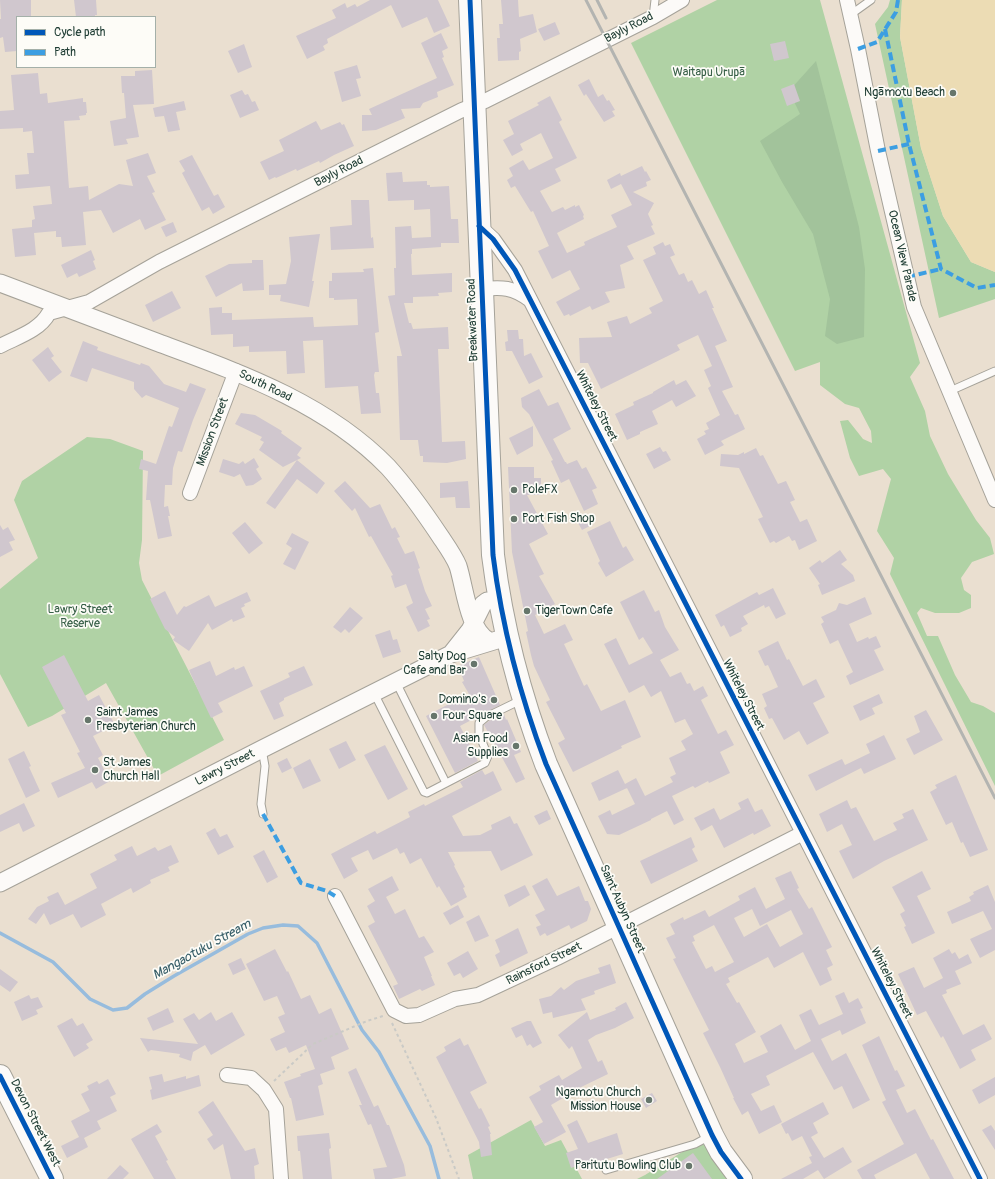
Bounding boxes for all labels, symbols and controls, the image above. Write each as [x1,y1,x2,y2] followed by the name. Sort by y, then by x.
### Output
[602,10,656,46] street label: Bayly Road
[16,16,156,68] legend
[54,25,105,40] text: Cycle path
[54,45,76,60] text: Path
[673,66,745,80] park label: Waitapu Urupā
[864,86,945,100] place label: Ngāmotu Beach
[948,88,958,98] marker: Ngāmotu Beach
[312,154,366,190] street label: Bayly Road
[884,209,920,303] street label: Ocean View Parade
[464,278,482,362] street label: Breakwater Road
[236,367,294,405] street label: South Road
[572,368,620,444] street label: Whiteley Street
[194,396,232,468] street label: Mission Street
[522,483,558,497] place label: PoleFX
[509,485,519,495] marker: PoleFX
[522,512,595,526] place label: Port Fish Shop
[509,514,519,524] marker: Port Fish Shop
[47,603,113,631] park label: Lawry Street Reserve
[535,604,613,618] place label: TigerTown Cafe
[522,606,532,616] marker: TigerTown Cafe
[403,650,466,678] place label: Salty Dog Cafe and Bar
[719,657,767,733] street label: Whiteley Street
[469,659,479,669] marker: Salty Dog Cafe and Bar
[439,693,486,707] place label: Domino's
[489,695,499,705] marker: Domino's
[96,706,196,734] place label: Saint James Presbyterian Church
[442,709,502,723] place label: Four Square
[429,711,439,721] marker: Four Square
[83,715,93,725] marker: Saint James Presbyterian Church
[453,732,508,760] place label: Asian Food Supplies
[511,741,521,751] marker: Asian Food Supplies
[193,747,257,789] street label: Lawry Street
[103,756,160,784] place label: St James Church Hall
[90,765,100,775] marker: St James Church Hall
[596,863,648,955] street label: Saint Aubyn Street
[150,917,254,983] water label: Mangaotuku Stream
[504,940,584,988] street label: Rainsford Street
[867,945,915,1021] street label: Whiteley Street
[7,1077,63,1169] street label: Devon Street West
[556,1086,641,1114] place label: Ngamotu Church Mission House
[644,1095,654,1105] marker: Ngamotu Church Mission House
[575,1159,681,1173] place label: Paritutu Bowling Club
[684,1161,694,1171] marker: Paritutu Bowling Club

